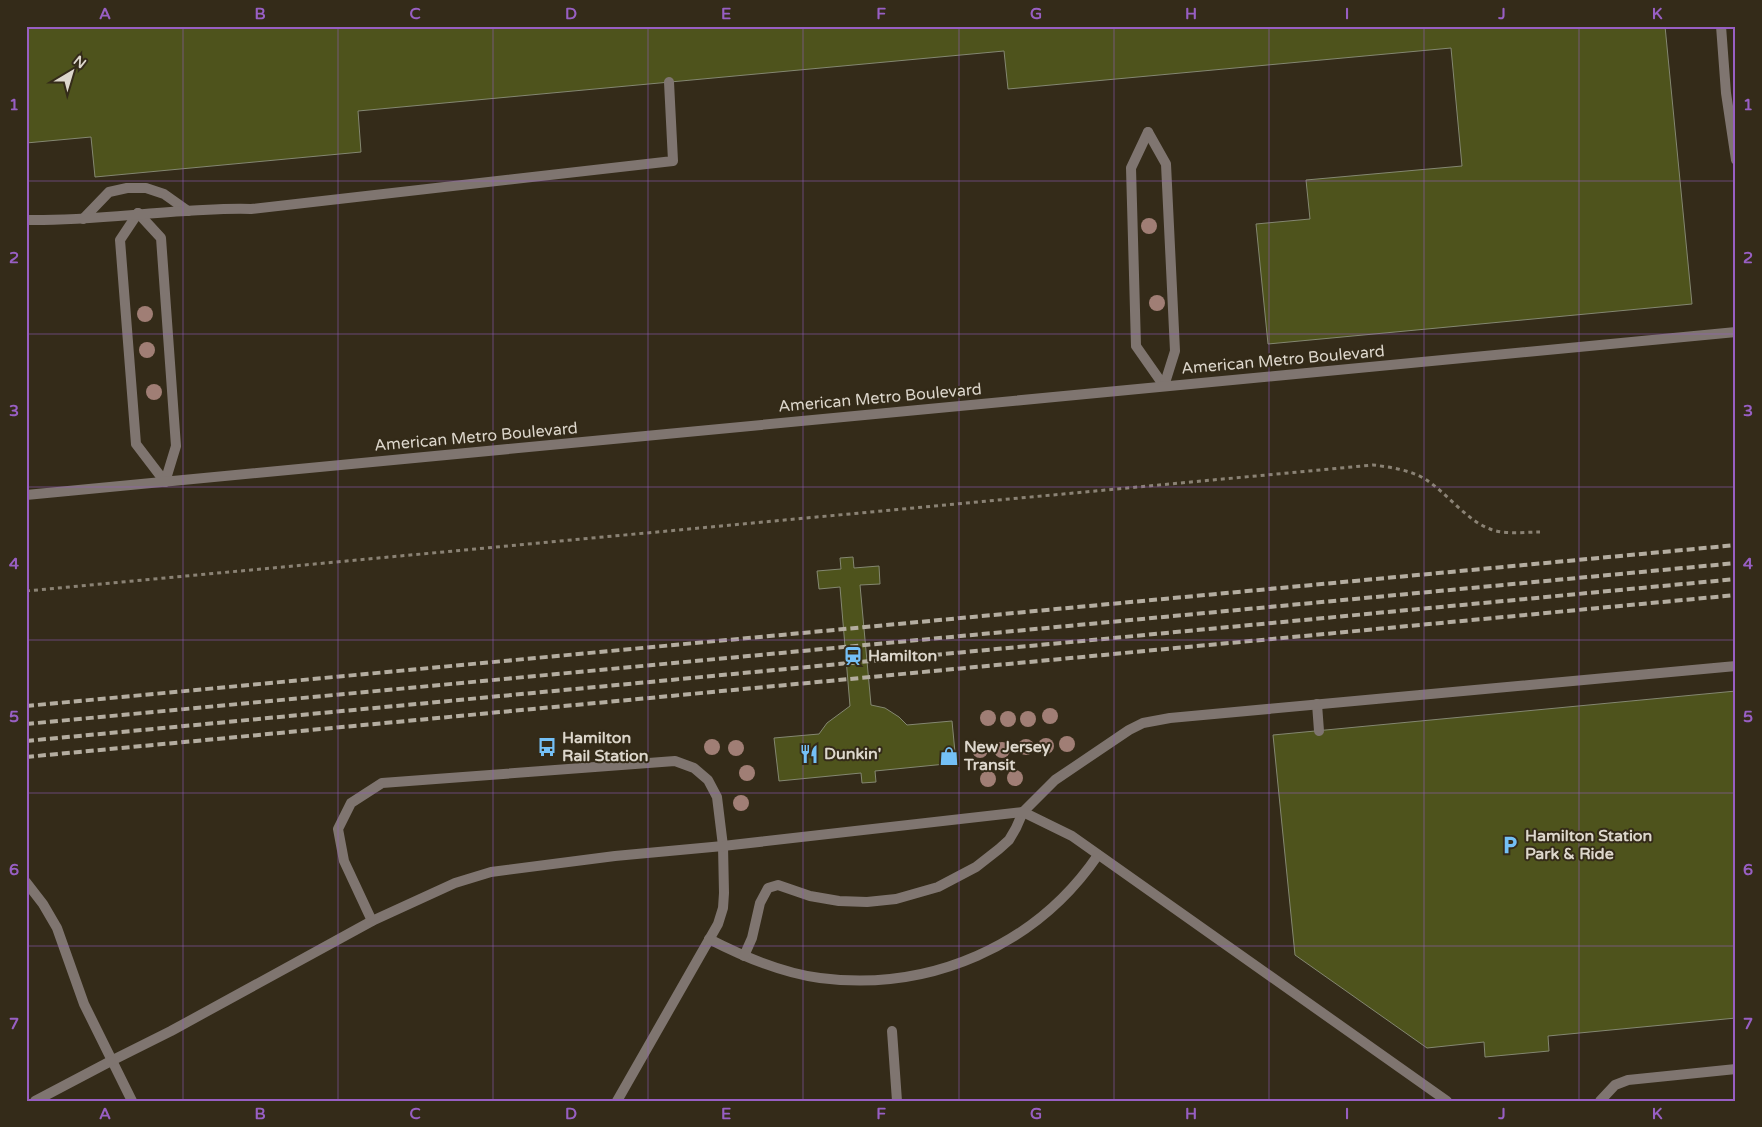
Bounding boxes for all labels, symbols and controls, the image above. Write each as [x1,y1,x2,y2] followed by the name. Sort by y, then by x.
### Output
[99,4,111,24] text: A
[254,4,266,24] text: B
[409,4,421,24] text: C
[565,4,577,24] text: D
[721,4,731,24] text: E
[876,4,886,24] text: F
[1030,4,1042,24] text: G
[1185,4,1197,24] text: H
[1345,4,1349,24] text: I
[1497,4,1506,24] text: J
[1652,4,1663,24] text: K
[48,48,98,98] north arrow
[70,52,89,72] text: N
[9,95,19,115] text: 1
[1743,95,1753,115] text: 1
[9,248,19,268] text: 2
[1743,248,1753,268] text: 2
[1180,341,1386,379] street label: American Metro Boulevard
[777,379,983,417] street label: American Metro Boulevard
[9,401,19,421] text: 3
[1743,401,1753,421] text: 3
[373,418,579,456] street label: American Metro Boulevard
[9,554,19,574] text: 4
[1743,554,1753,574] text: 4
[842,645,864,667] station icon: Hamilton
[868,646,937,666] place label: Hamilton
[9,707,19,727] text: 5
[1743,707,1753,727] text: 5
[562,728,649,766] place label: Hamilton Rail Station
[536,736,558,758] bus stop icon: Hamilton Rail Station
[963,737,1051,775] place label: New Jersey Transit
[798,743,820,765] restaurant icon: Dunkin'
[824,744,881,764] place label: Dunkin'
[938,745,960,767] shop icon: New Jersey Transit
[1525,826,1652,864] place label: Hamilton Station Park & Ride
[1499,834,1521,856] parking icon: Hamilton Station Park & Ride
[9,860,19,880] text: 6
[1743,860,1753,880] text: 6
[9,1014,19,1034] text: 7
[1743,1014,1753,1034] text: 7
[99,1104,111,1124] text: A
[254,1104,266,1124] text: B
[409,1104,421,1124] text: C
[565,1104,577,1124] text: D
[721,1104,731,1124] text: E
[876,1104,886,1124] text: F
[1030,1104,1042,1124] text: G
[1185,1104,1197,1124] text: H
[1345,1104,1349,1124] text: I
[1497,1104,1506,1124] text: J
[1652,1104,1663,1124] text: K

